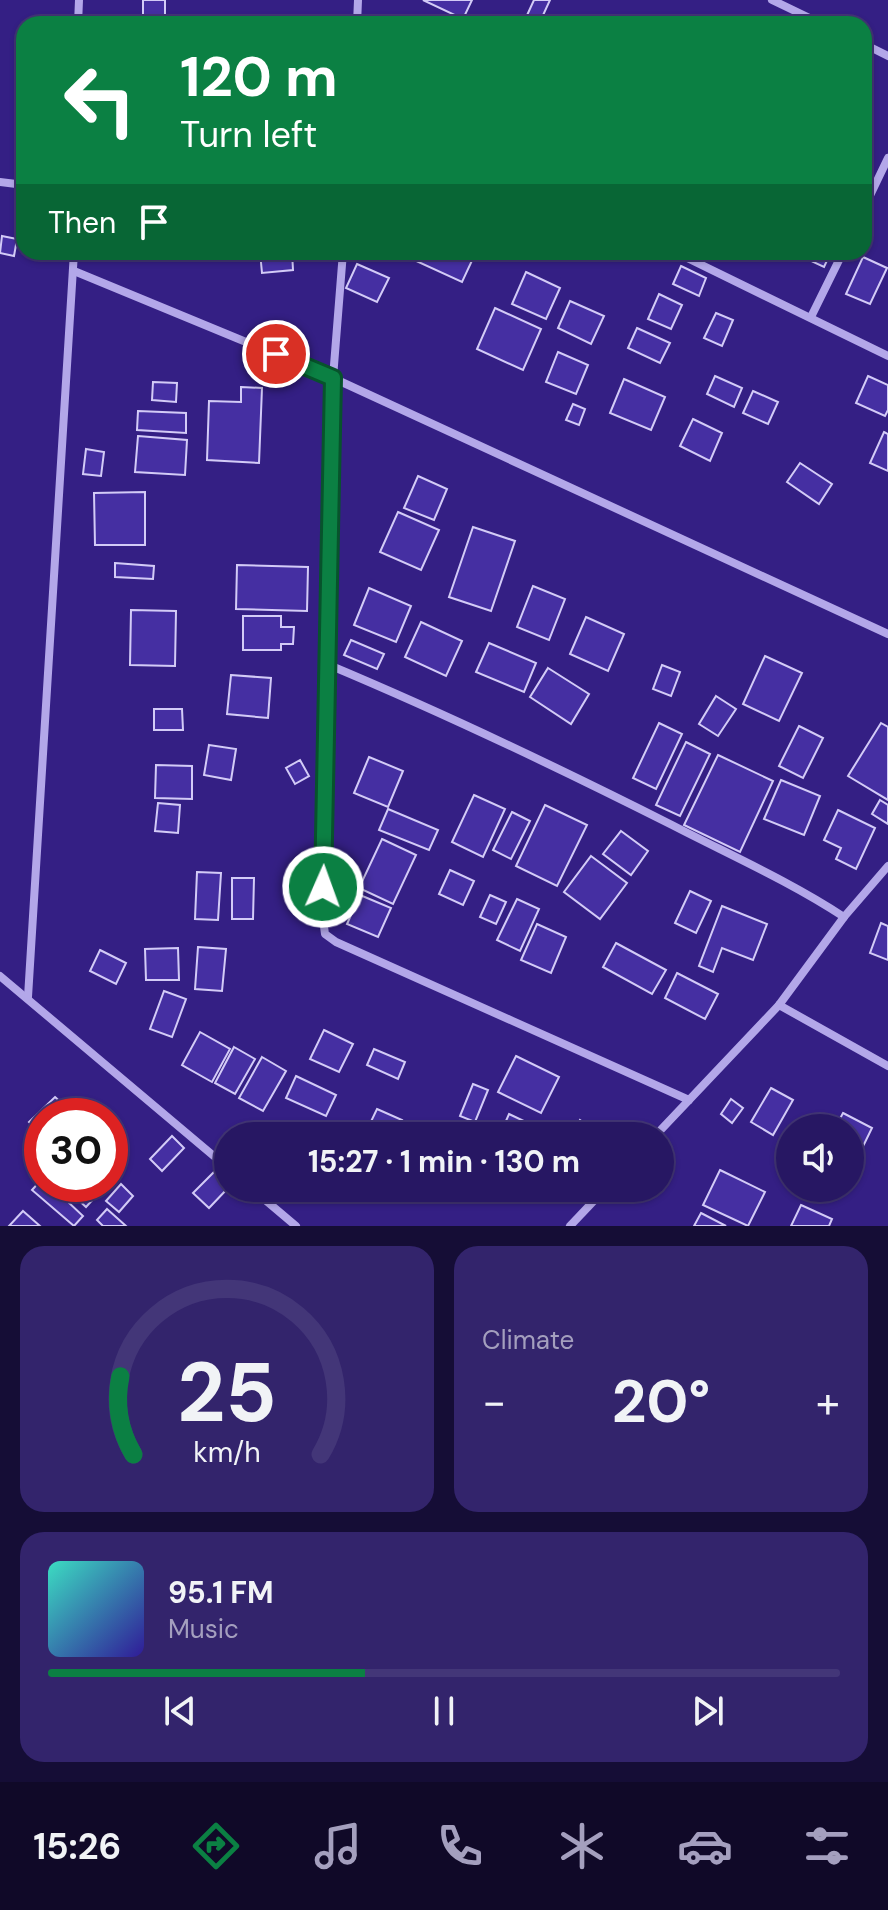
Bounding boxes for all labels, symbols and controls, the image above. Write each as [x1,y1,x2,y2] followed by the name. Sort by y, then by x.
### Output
[180,40,338,113] text: 120 m
[48,48,152,152] icon: left
[180,111,317,158] text: Turn left
[132,200,176,244] icon: arrive
[48,203,116,242] text: Then
[242,320,310,388] pin
[254,332,298,376] icon: arrive
[281,845,365,929] position arrow
[24,1098,128,1202] speed limit sign: 30
[776,1114,864,1202] map controls
[776,1114,864,1202] button: sound
[308,1142,580,1181] text: 15:27 · 1 min · 130 m
[482,1323,574,1357] text: Climate
[177,1338,277,1447] text: 25
[612,1362,710,1441] text: 20°
[482,1373,506,1431] text: −
[816,1373,840,1431] text: +
[193,1434,261,1471] text: km/h
[168,1573,274,1612] text: 95.1 FM
[168,1612,239,1646] text: Music
[158,1689,202,1733] icon: previous
[422,1689,466,1733] icon: pause
[686,1689,730,1733] icon: next
[188,1818,244,1874] icon: directions
[310,1818,366,1874] icon: music
[432,1818,488,1874] icon: phone
[554,1818,610,1874] icon: climate
[677,1818,733,1874] icon: car
[799,1818,855,1874] icon: filters
[33,1823,121,1870] text: 15:26

